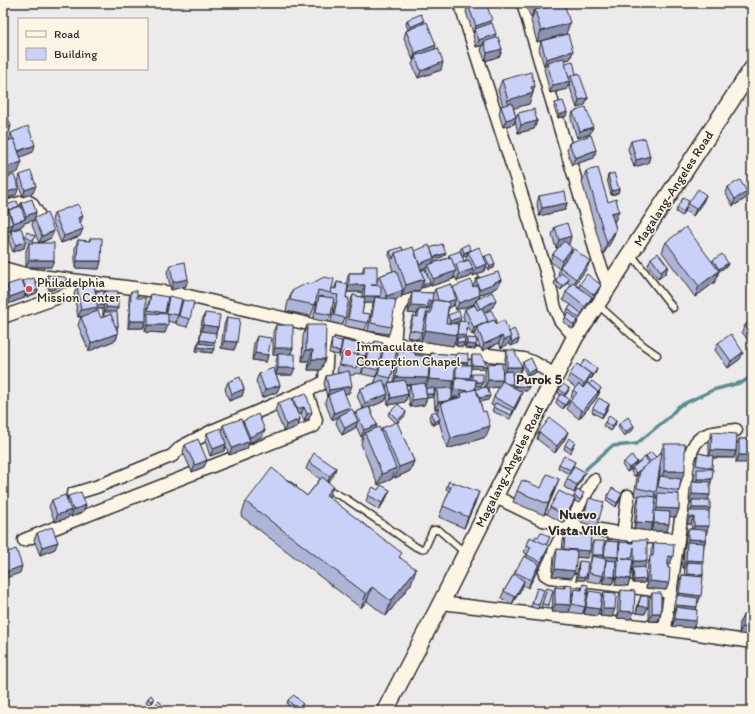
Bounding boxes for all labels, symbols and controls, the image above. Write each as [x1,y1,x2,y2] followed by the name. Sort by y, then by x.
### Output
[18,18,148,70] legend
[54,27,80,41] text: Road
[54,47,98,61] text: Building
[630,128,716,249] street label: Magalang-Angeles Road
[37,275,121,305] place label: Philadelphia Mission Center
[24,284,34,294] marker: Philadelphia Mission Center
[356,339,461,369] place label: Immaculate Conception Chapel
[343,348,353,358] marker: Immaculate Conception Chapel
[516,371,563,388] district label: Purok 5
[472,403,547,530] street label: Magalang-Angeles Road
[548,506,608,539] district label: Nuevo Vista Ville

